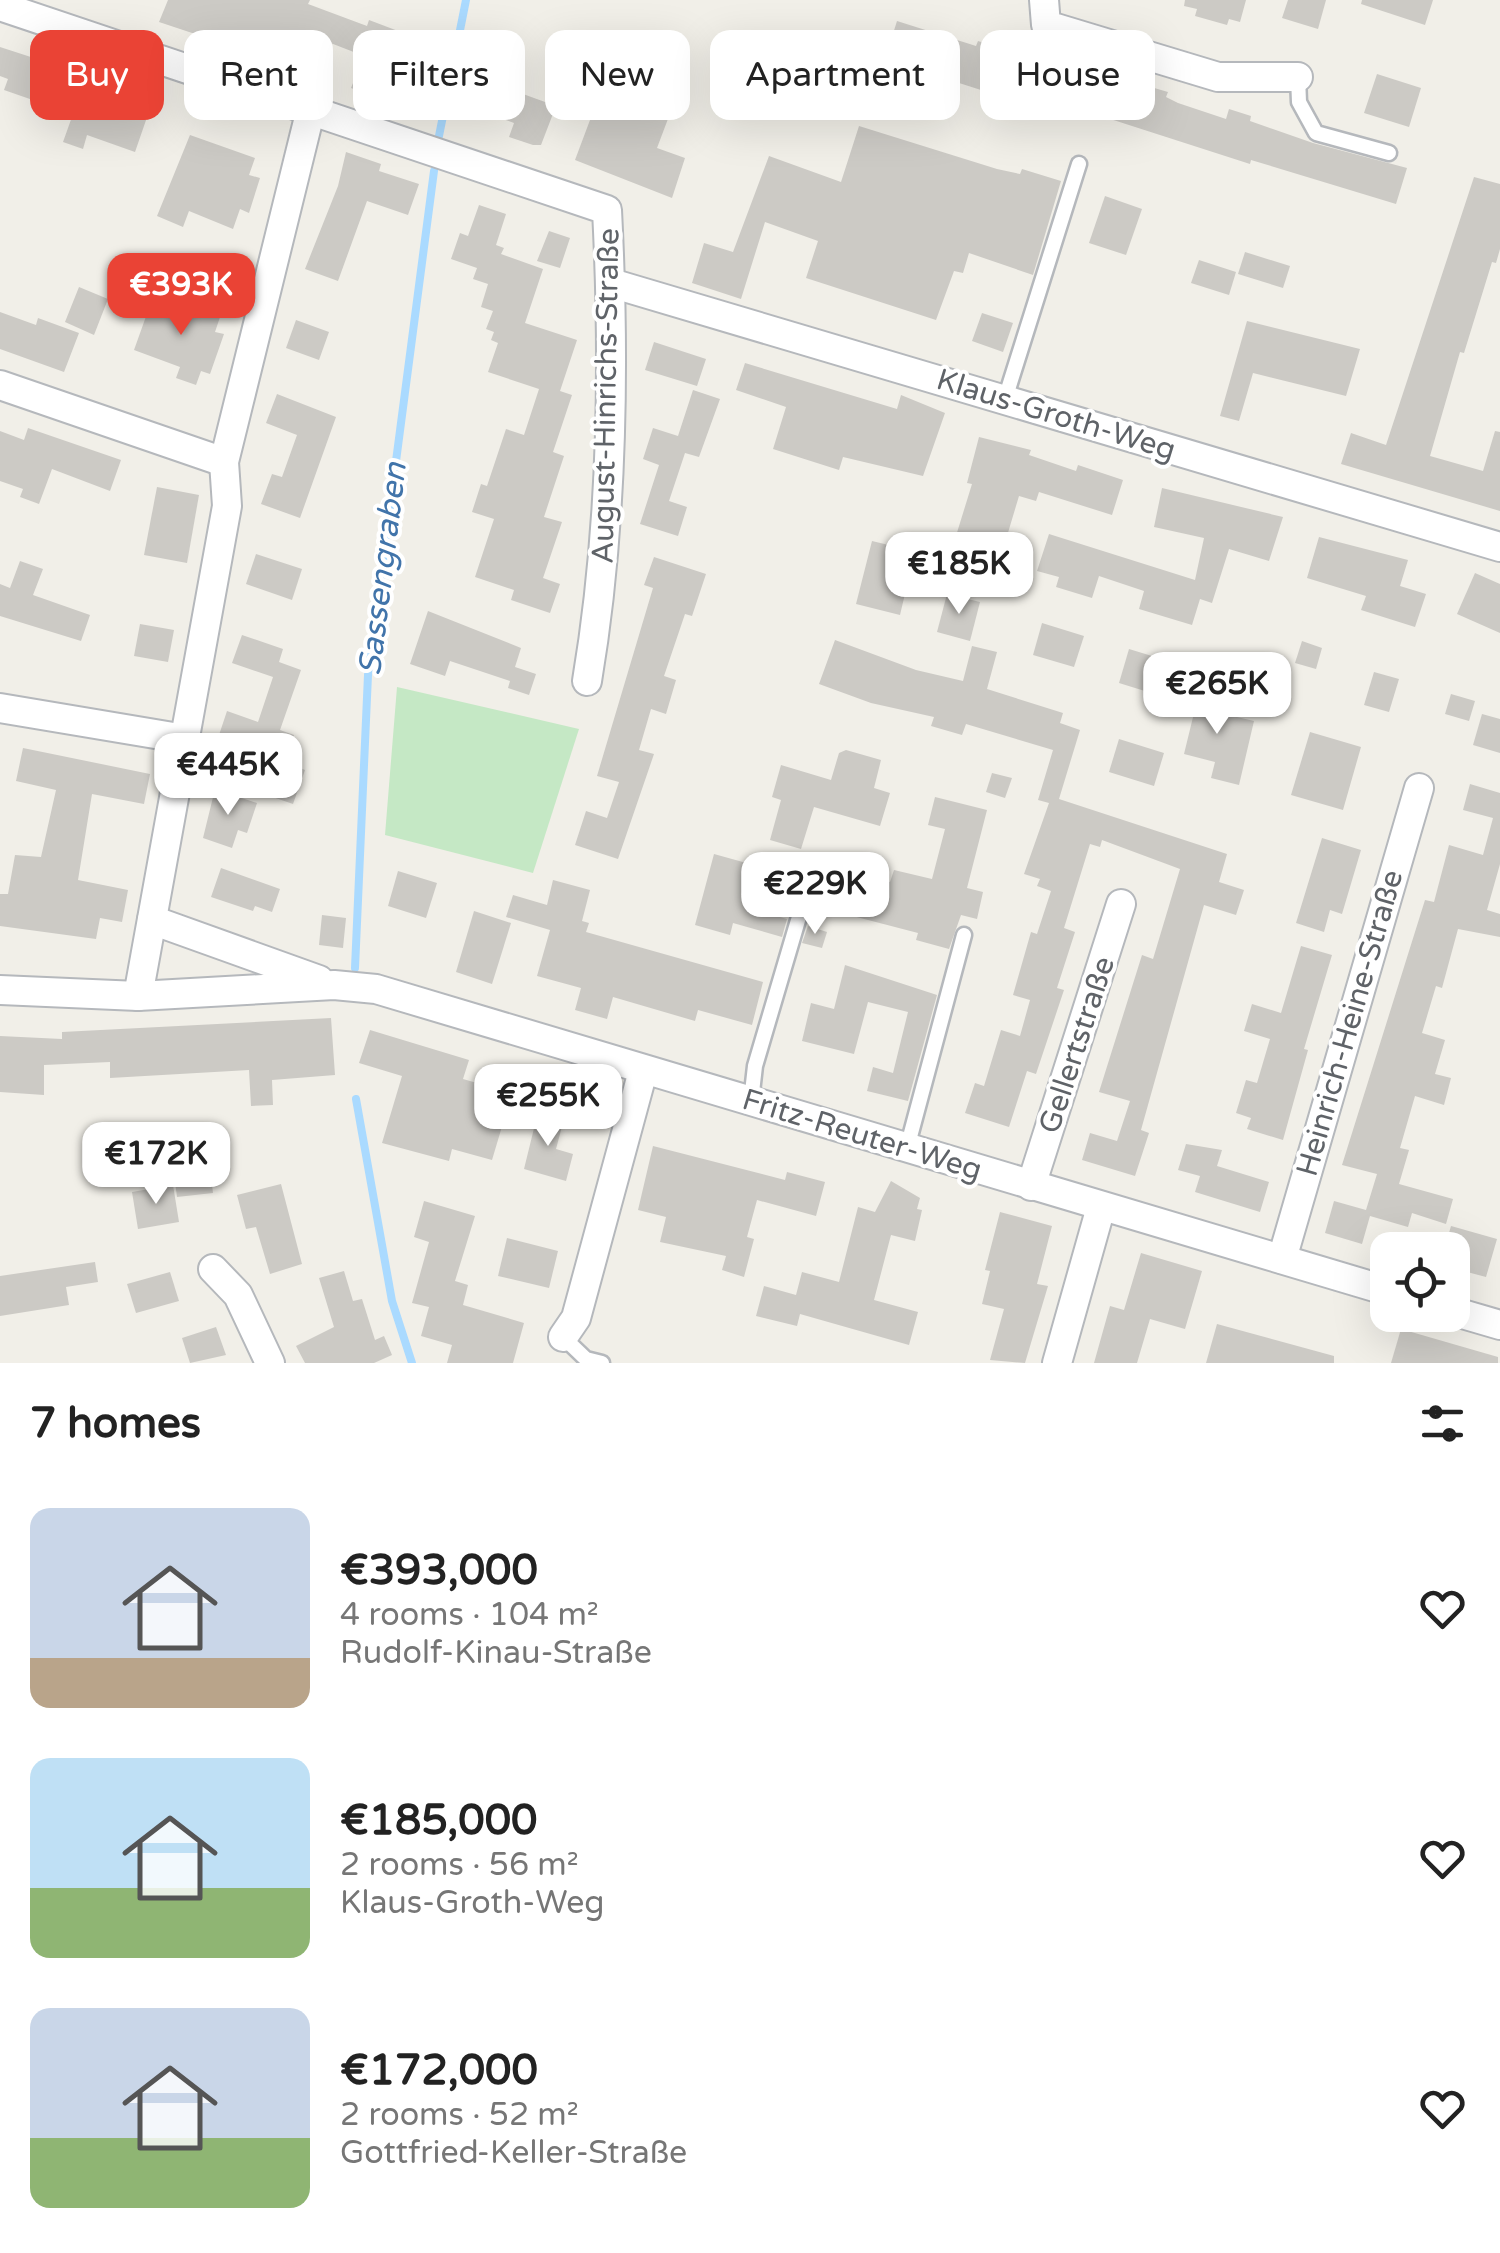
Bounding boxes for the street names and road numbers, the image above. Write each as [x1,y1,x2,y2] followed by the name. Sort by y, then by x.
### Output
[585,228,627,564] street label: August-Hinrichs-Straße
[932,361,1180,469] street label: Klaus-Groth-Weg
[1289,866,1411,1180] street label: Heinrich-Heine-Straße
[1031,952,1123,1138] street label: Gellertstraße
[738,1081,986,1189] street label: Fritz-Reuter-Weg

